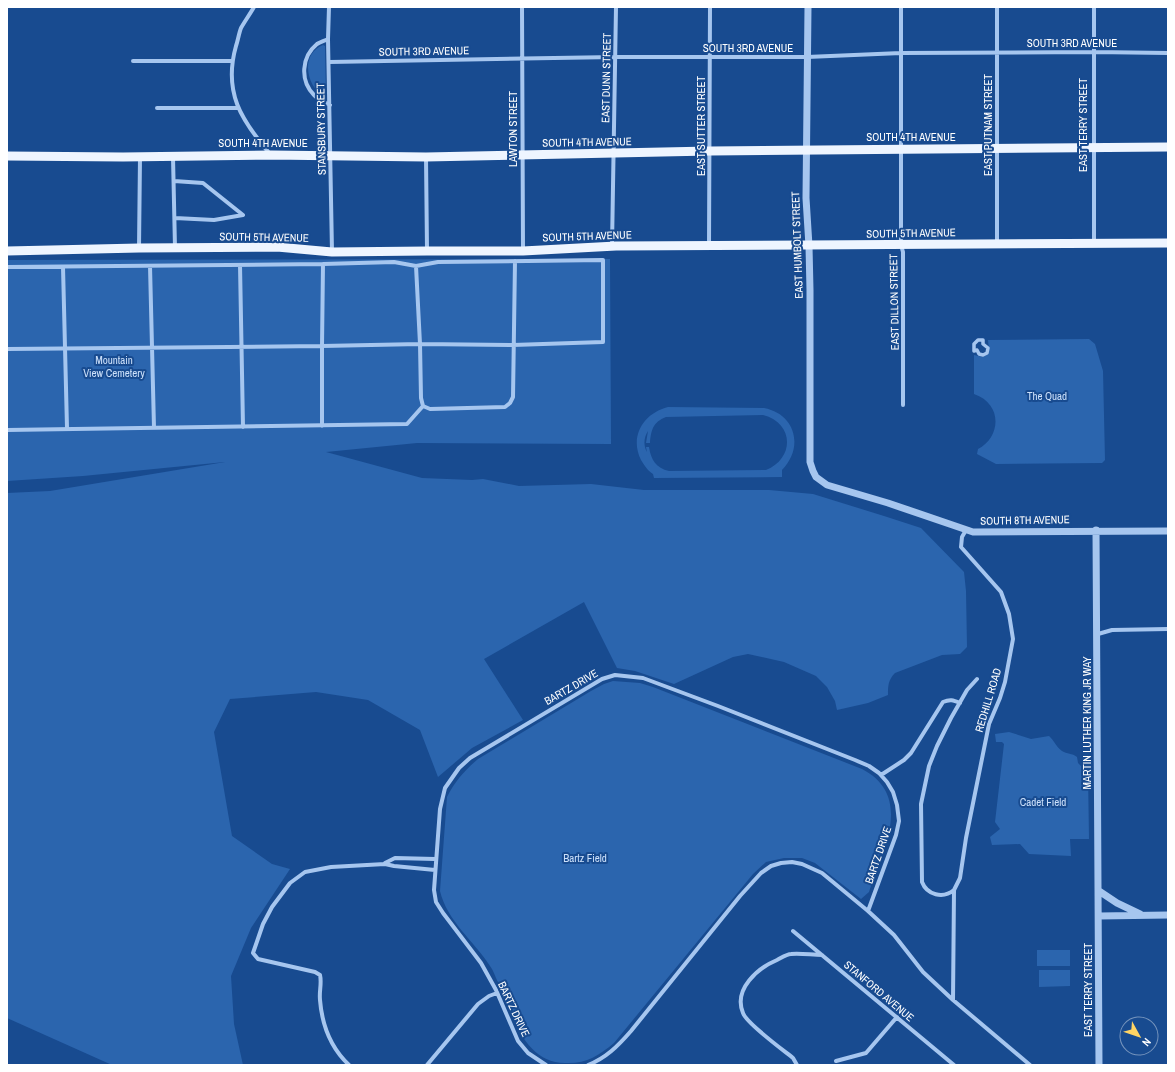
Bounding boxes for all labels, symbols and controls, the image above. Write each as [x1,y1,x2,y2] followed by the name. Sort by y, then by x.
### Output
[598,32,614,123] street label: EAST DUNN STREET
[1027,36,1117,50] street label: SOUTH 3RD AVENUE
[703,41,793,55] street label: SOUTH 3RD AVENUE
[379,43,469,59] street label: SOUTH 3RD AVENUE
[981,73,995,176] street label: EAST PUTNAM STREET
[694,75,708,176] street label: EAST SUTTER STREET
[1076,77,1090,172] street label: EAST TERRY STREET
[313,82,329,175] street label: STANSBURY STREET
[506,90,520,167] street label: LAWTON STREET
[866,130,956,144] street label: SOUTH 4TH AVENUE
[542,134,632,150] street label: SOUTH 4TH AVENUE
[218,136,308,150] street label: SOUTH 4TH AVENUE
[788,191,806,299] street label: EAST HUMBOLT STREET
[866,225,956,241] street label: SOUTH 5TH AVENUE
[542,227,632,245] street label: SOUTH 5TH AVENUE
[219,229,309,245] street label: SOUTH 5TH AVENUE
[886,253,902,350] street label: EAST DILLON STREET
[83,353,145,380] park label: Mountain View Cemetery
[1027,389,1067,403] park label: The Quad
[980,512,1070,528] street label: SOUTH 8TH AVENUE
[1080,656,1094,790] street label: MARTIN LUTHER KING JR WAY
[542,666,600,708] street label: BARTZ DRIVE
[972,666,1004,734] street label: REDHILL ROAD
[1020,795,1066,809] park label: Cadet Field
[862,825,894,885] street label: BARTZ DRIVE
[563,851,607,865] park label: Bartz Field
[1081,942,1095,1037] street label: EAST TERRY STREET
[841,958,917,1024] street label: STANFORD AVENUE
[495,979,533,1039] street label: BARTZ DRIVE
[1119,1016,1159,1056] north arrow
[1139,1035,1154,1049] text: N

